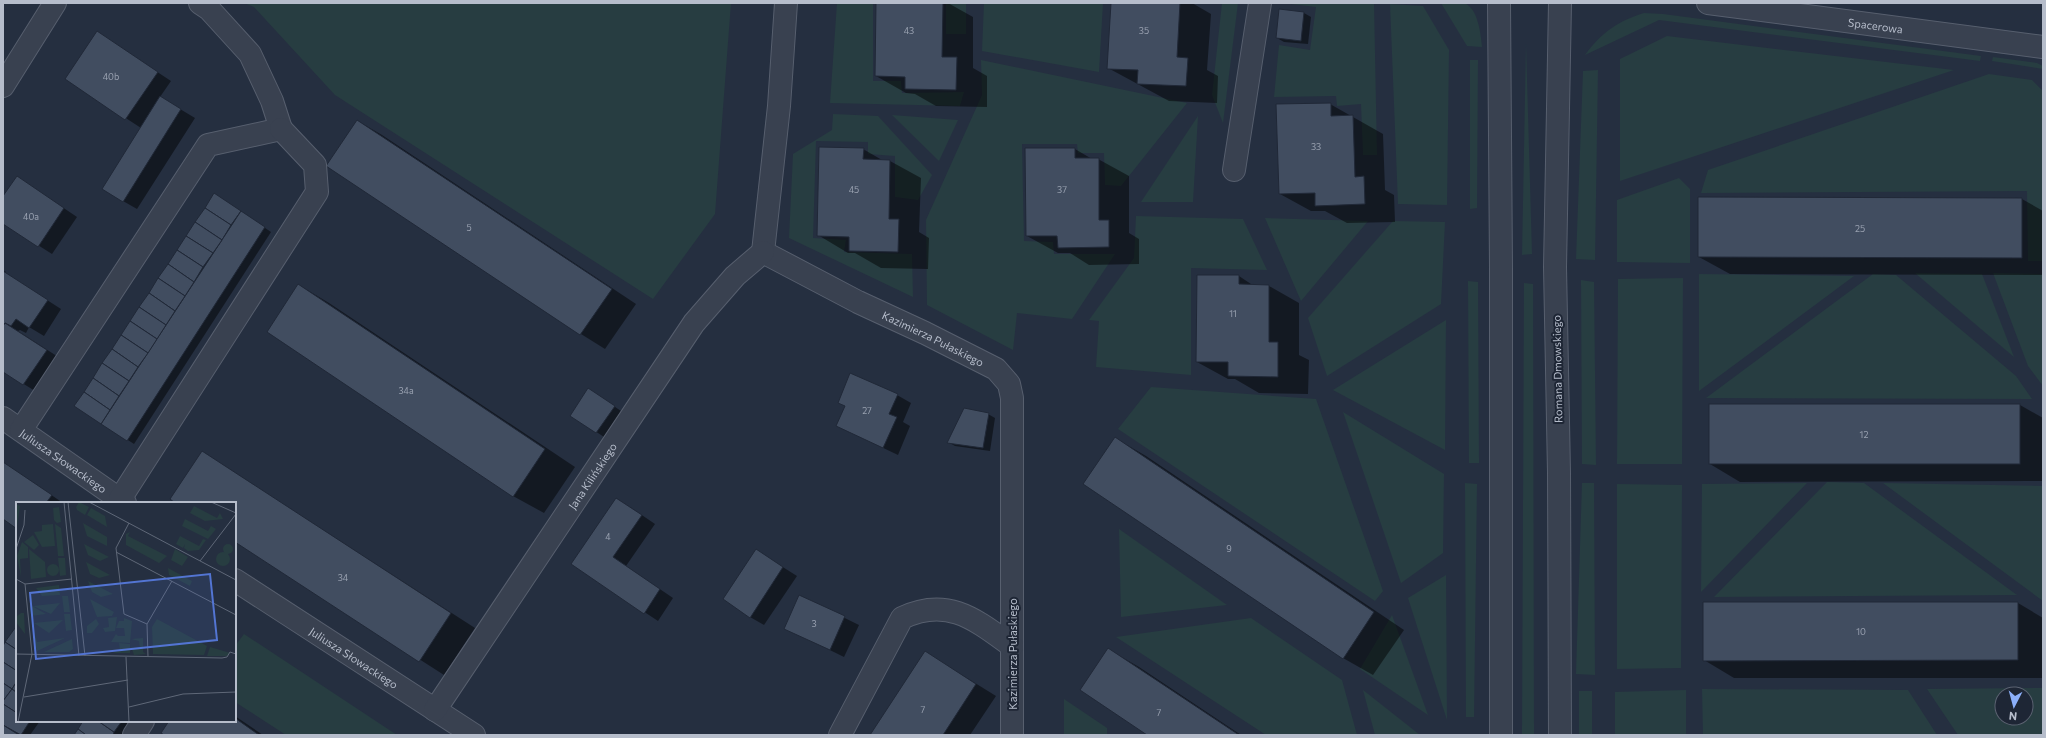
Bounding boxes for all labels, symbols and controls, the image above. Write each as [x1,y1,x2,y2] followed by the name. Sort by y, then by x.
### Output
[1847,15,1904,35] street label: Spacerowa
[904,25,914,36] house number: 43
[1139,25,1149,36] house number: 35
[103,71,119,82] house number: 40b
[1311,141,1321,152] house number: 33
[849,184,859,195] house number: 45
[1057,184,1067,195] house number: 37
[23,211,39,222] house number: 40a
[466,222,472,233] house number: 5
[1855,223,1865,234] house number: 25
[880,308,987,369] street label: Kazimierza Pułaskiego
[1229,308,1237,319] house number: 11
[1550,314,1564,423] street label: Romana Dmowskiego
[398,385,414,396] house number: 34a
[862,405,872,416] house number: 27
[17,426,110,495] street label: Juliusza Słowackiego
[1860,429,1868,440] house number: 12
[565,440,619,512] street label: Jana Kilińskiego
[16,502,236,722] inset map
[605,531,611,542] house number: 4
[1226,543,1232,554] house number: 9
[338,572,349,583] house number: 34
[1006,598,1019,710] street label: Kazimierza Pułaskiego
[811,618,817,629] house number: 3
[307,624,401,691] street label: Juliusza Słowackiego
[1856,626,1866,637] house number: 10
[1994,686,2034,726] north arrow
[921,704,926,715] house number: 7
[1157,707,1162,718] house number: 7
[2008,710,2018,723] text: N

